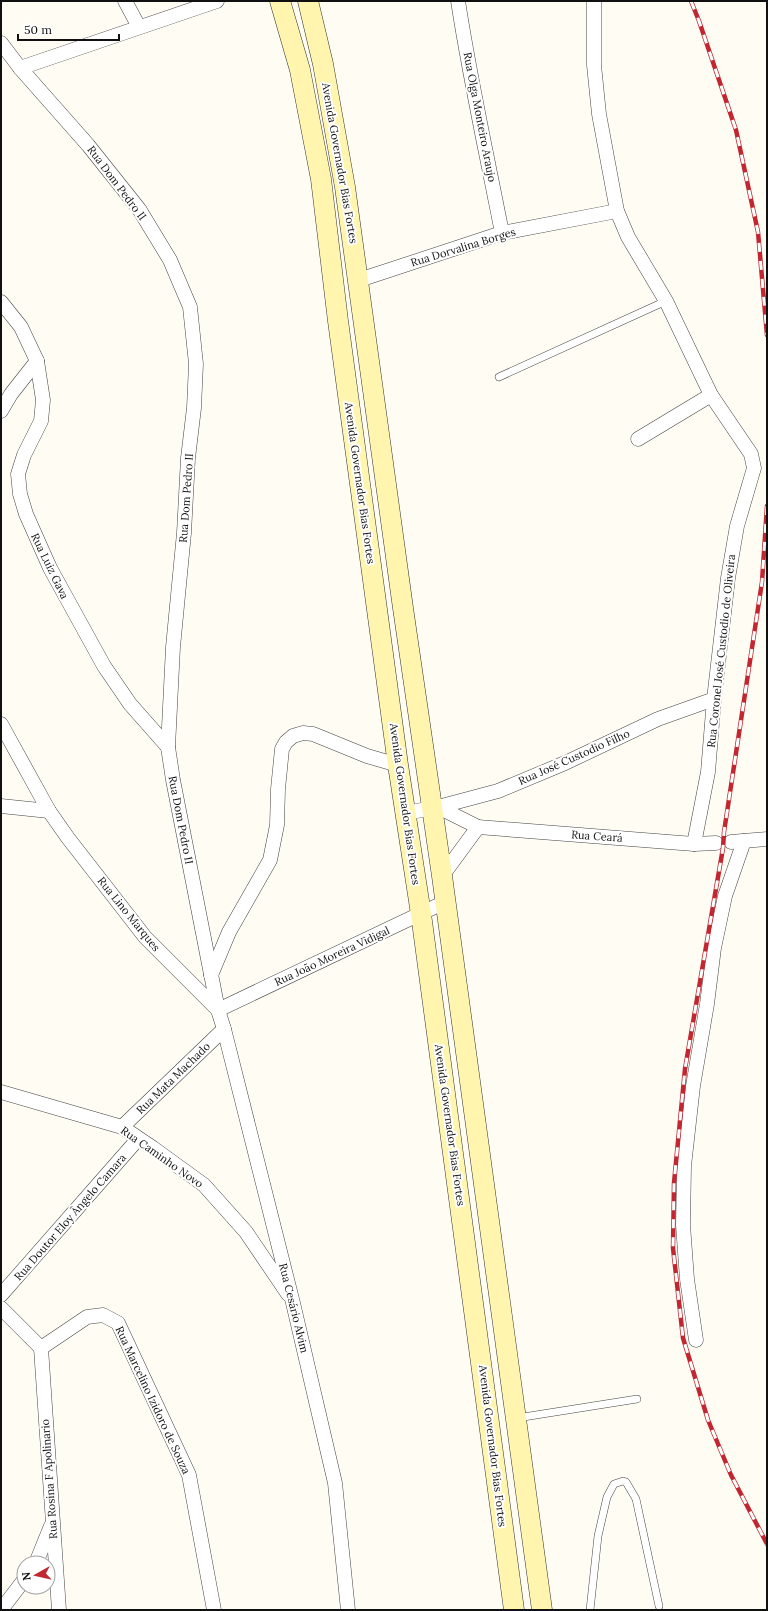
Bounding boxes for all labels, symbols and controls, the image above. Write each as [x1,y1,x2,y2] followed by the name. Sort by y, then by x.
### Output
[18,16,119,42] scale bar
[24,22,52,37] text: 50 m
[461,51,499,183] street label: Rua Olga Monteiro Araujo
[319,81,361,244] street label: Avenida Governador Bias Fortes
[84,143,150,223] street label: Rua Dom Pedro II
[409,224,517,270] street label: Rua Dorvalina Borges
[342,400,378,565] street label: Avenida Governador Bias Fortes
[176,452,196,543] street label: Rua Dom Pedro II
[28,531,72,602] street label: Rua Luiz Gava
[704,553,738,748] street label: Rua Coronel José Custodio de Oliveira
[387,721,423,886] street label: Avenida Governador Bias Fortes
[516,726,632,788] street label: Rua José Custodio Filho
[166,775,197,866] street label: Rua Dom Pedro II
[571,827,624,845] street label: Rua Ceará
[95,874,163,954] street label: Rua Lino Marques
[272,923,392,989] street label: Rua João Moreira Vidigal
[133,1039,213,1117] street label: Rua Mata Machado
[432,1042,468,1207] street label: Avenida Governador Bias Fortes
[118,1123,206,1191] street label: Rua Caminho Novo
[11,1150,129,1283] street label: Rua Doutor Eloy Ângelo Camara
[276,1262,312,1354] street label: Rua Cesário Alvim
[112,1324,194,1477] street label: Rua Marcelino Izidoro de Souza
[476,1363,510,1528] street label: Avenida Governador Bias Fortes
[38,1419,60,1539] street label: Rua Rosina F Apolinario
[16,1555,56,1595] north arrow
[19,1571,34,1582] text: N

